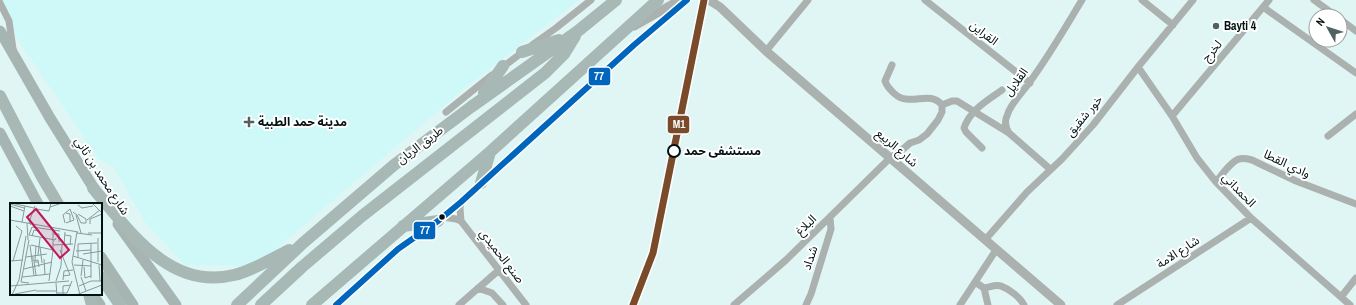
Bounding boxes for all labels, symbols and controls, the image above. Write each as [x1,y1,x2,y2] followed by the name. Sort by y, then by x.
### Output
[1308,8,1348,48] north arrow
[1313,15,1328,29] text: N
[967,17,1001,49] street label: القراين
[1224,18,1257,34] place label: Bayti 4
[1211,21,1221,31] marker: Bayti 4
[1198,37,1226,66] street label: لخرج
[1000,64,1032,99] street label: القلايل
[588,67,611,86] line badge: 77
[594,69,604,83] text: 77
[1062,92,1106,140] street label: خور شقيق
[258,114,347,130] place label: مدينة حمد الطبية
[667,115,690,134] line badge: M1
[243,116,255,128] marker: مدينة حمد الطبية
[673,117,685,131] text: M1
[394,122,446,168] street label: طريق الريان
[872,125,921,171] street label: شارع الربيع
[69,134,133,219] street label: شارع محمد بن ثاني
[684,143,761,159] place label: مستشفى حمد
[667,144,681,158] marker: مستشفى حمد
[1260,146,1313,183] street label: وادي القطا
[1217,169,1259,212] street label: الحمداني
[10,203,102,295] inset map
[792,211,821,240] street label: البلاغ
[437,212,447,222] unlabelled marker
[413,221,436,240] line badge: 77
[420,223,430,237] text: 77
[474,226,528,288] street label: صنع الحميدي
[1153,232,1203,273] street label: شارع الامة
[799,244,821,272] street label: شداد

